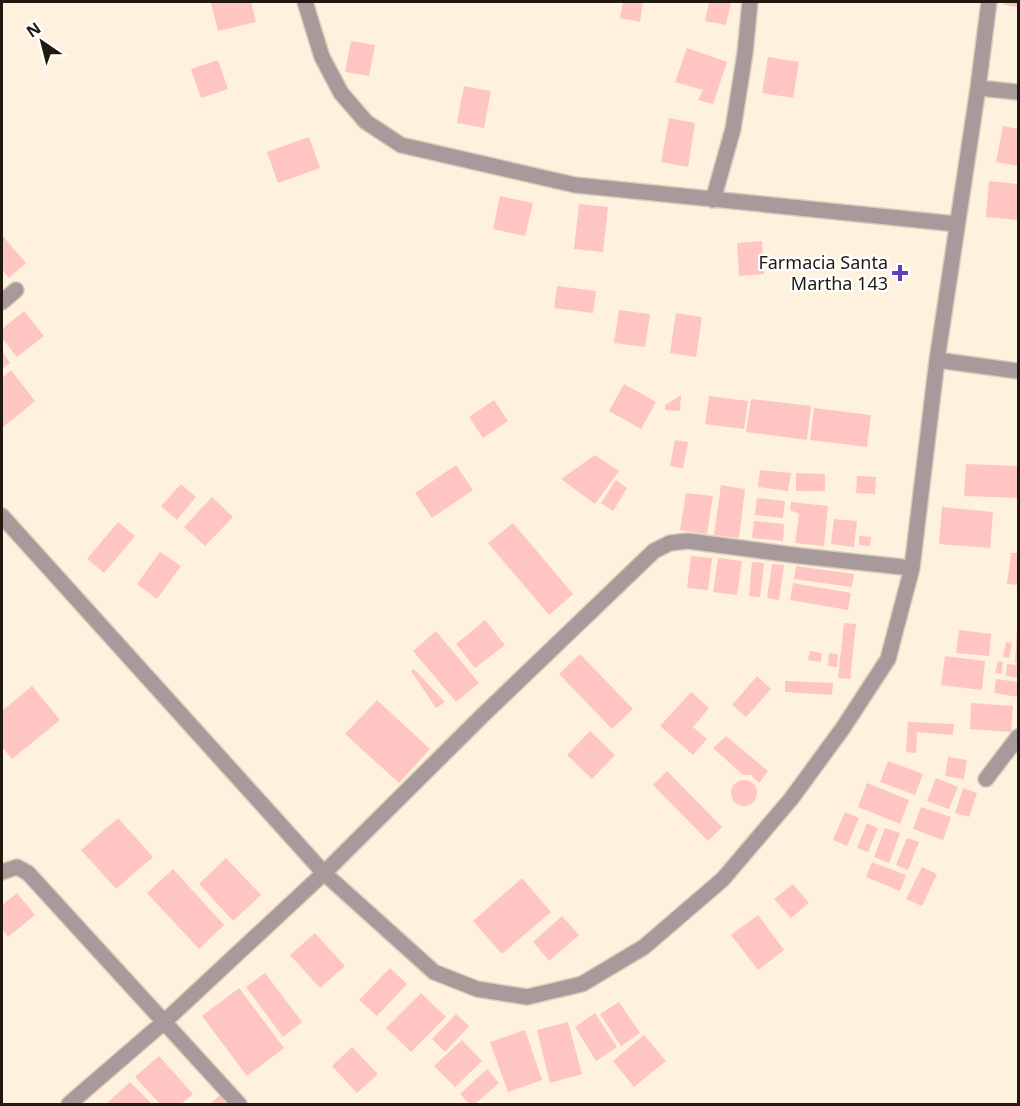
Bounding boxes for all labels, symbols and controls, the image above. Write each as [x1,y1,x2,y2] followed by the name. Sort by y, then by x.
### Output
[12,12,72,72] north arrow
[22,17,45,42] text: N
[758,250,888,295] place label: Farmacia Santa Martha 143
[893,266,907,280] marker: Farmacia Santa Martha 143

